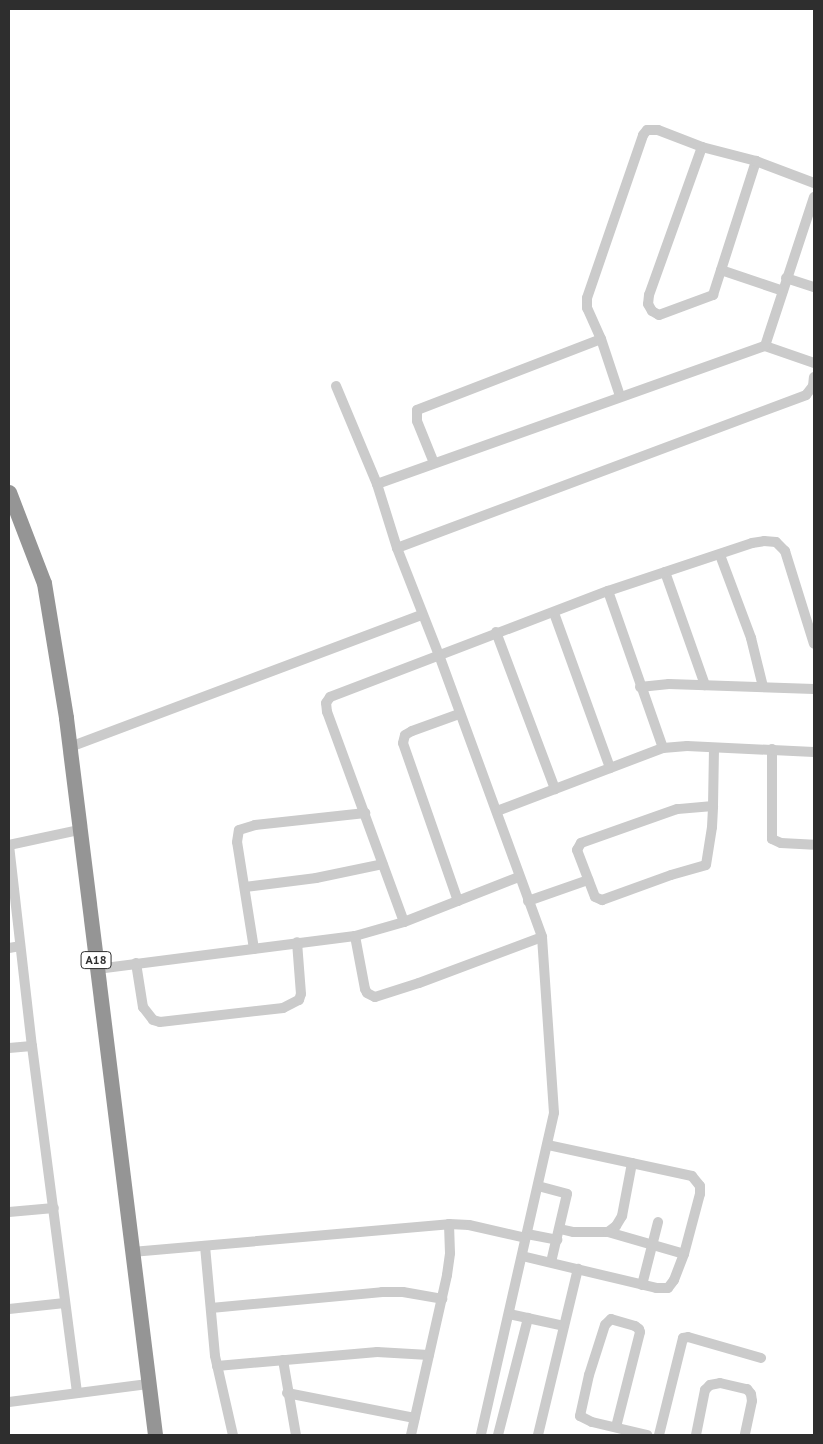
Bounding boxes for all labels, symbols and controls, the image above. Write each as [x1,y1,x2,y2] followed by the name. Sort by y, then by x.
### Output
[80,950,112,970] road number: A18

